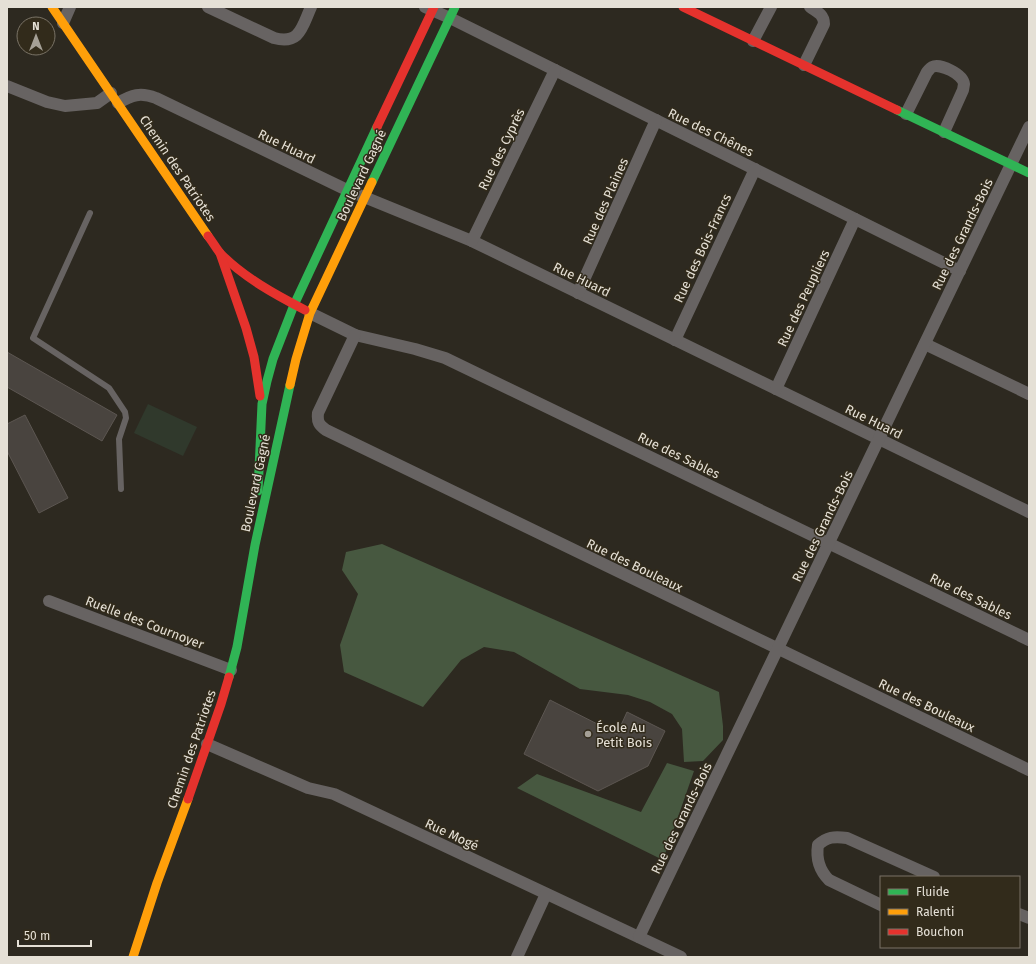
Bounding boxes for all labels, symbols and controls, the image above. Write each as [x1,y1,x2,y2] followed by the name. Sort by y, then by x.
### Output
[16,16,56,56] north arrow
[32,20,40,33] text: N
[666,105,756,160] street label: Rue des Chênes
[475,106,528,192] street label: Rue des Cyprès
[137,112,219,224] street label: Chemin des Patriotes
[256,126,318,167] street label: Rue Huard
[334,127,389,223] street label: Boulevard Gagné
[580,156,631,247] street label: Rue des Plaines
[929,176,996,292] street label: Rue des Grands-Bois
[671,191,734,305] street label: Rue des Bois-Francs
[774,247,833,349] street label: Rue des Peupliers
[551,259,613,300] street label: Rue Huard
[843,401,905,442] street label: Rue Huard
[635,429,722,482] street label: Rue des Sables
[238,433,273,533] street label: Boulevard Gagné
[789,468,856,584] street label: Rue des Grands-Bois
[584,536,686,596] street label: Rue des Bouleaux
[927,570,1014,623] street label: Rue des Sables
[83,593,206,652] street label: Ruelle des Cournoyer
[876,676,978,736] street label: Rue des Bouleaux
[164,688,219,811] street label: Chemin des Patriotes
[596,720,652,750] place label: École Au Petit Bois
[583,729,593,739] marker: École Au Petit Bois
[648,760,715,876] street label: Rue des Grands-Bois
[423,816,481,853] street label: Rue Mogé
[880,876,1020,948] legend
[916,885,949,899] text: Fluide
[916,905,954,919] text: Ralenti
[18,922,91,948] scale bar
[916,925,964,939] text: Bouchon
[24,929,50,943] text: 50 m

